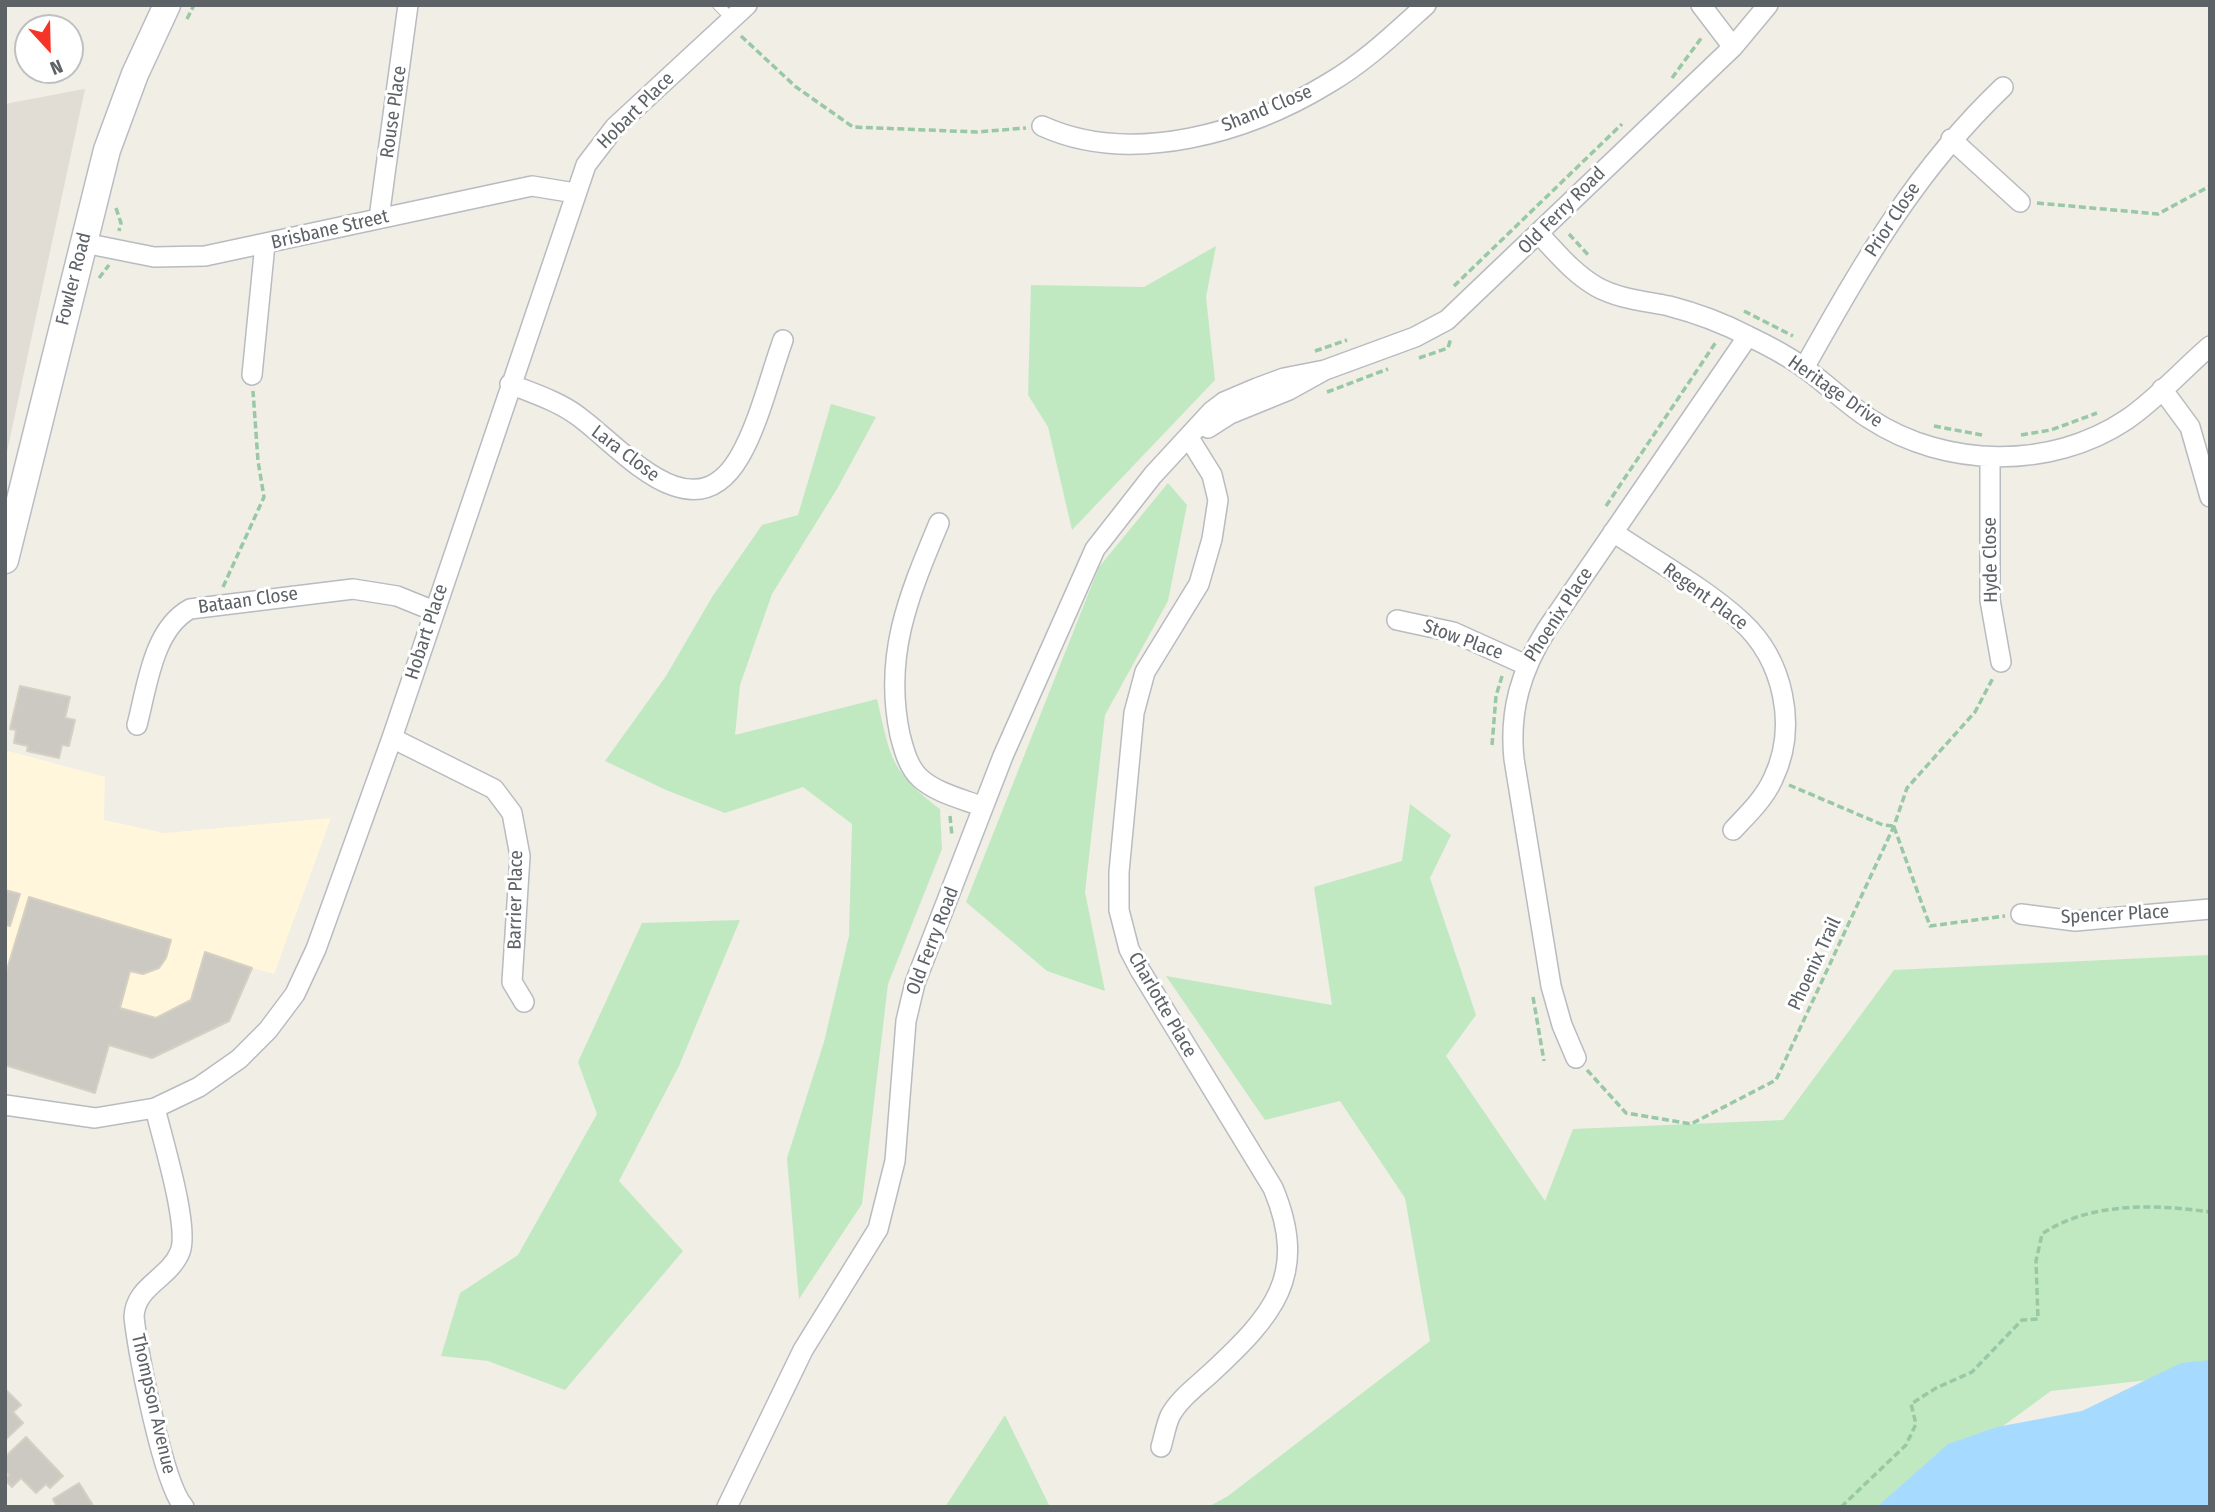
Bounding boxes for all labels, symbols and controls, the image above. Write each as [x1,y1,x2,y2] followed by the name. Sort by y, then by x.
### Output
[14,14,84,84] north arrow
[47,54,66,80] text: N
[376,64,412,160] street label: Rouse Place
[593,68,679,154] street label: Hobart Place
[1219,81,1315,137] street label: Shand Close
[1514,163,1610,259] street label: Old Ferry Road
[1861,179,1925,261] street label: Prior Close
[269,205,391,255] street label: Brisbane Street
[51,230,97,328] street label: Fowler Road
[1783,351,1887,433] street label: Heritage Drive
[586,421,664,487] street label: Lara Close
[1979,517,2003,603] street label: Hyde Close
[1658,559,1752,635] street label: Regent Place
[1520,564,1598,666] street label: Phoenix Place
[401,581,453,683] street label: Hobart Place
[197,583,299,619] street label: Bataan Close
[1420,615,1506,665] street label: Stow Place
[504,850,528,950] street label: Barrier Place
[902,884,964,998] street label: Old Ferry Road
[2060,901,2170,929] street label: Spencer Place
[1784,914,1846,1014] street label: Phoenix Trail
[1123,948,1201,1062] street label: Charlotte Place
[126,1332,180,1476] street label: Thompson Avenue

